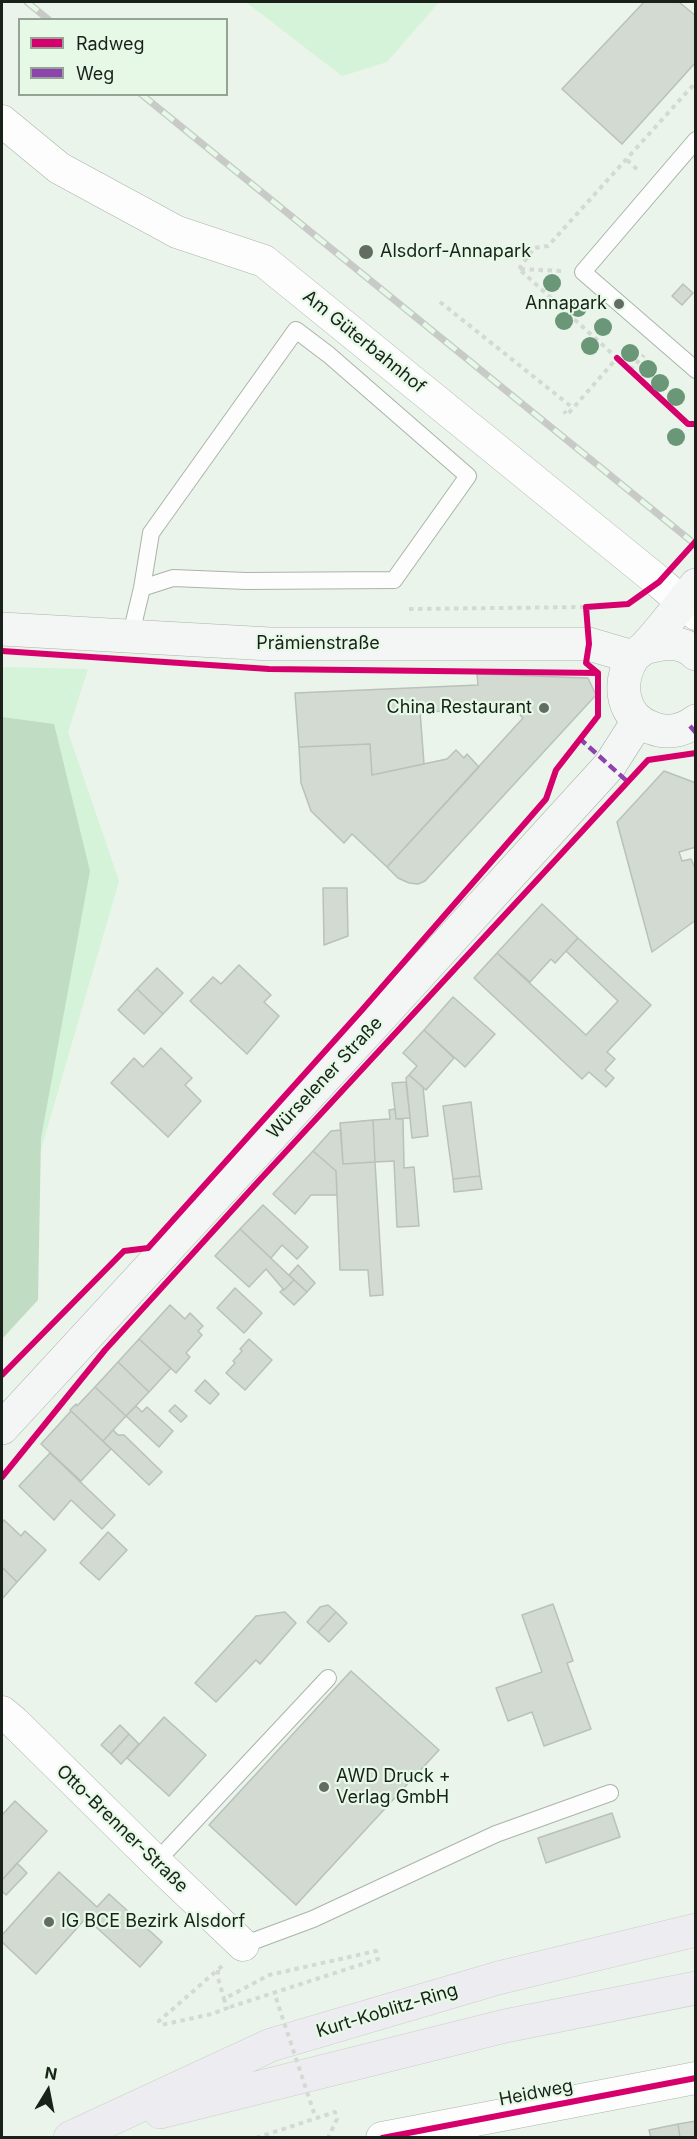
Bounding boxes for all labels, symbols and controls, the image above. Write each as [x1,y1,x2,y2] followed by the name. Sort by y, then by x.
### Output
[18,18,228,96] legend
[76,33,145,54] text: Radweg
[76,63,114,84] text: Weg
[380,241,531,263] place label: Alsdorf-Annapark
[357,243,375,261] marker: Alsdorf-Annapark
[298,286,430,398] street label: Am Güterbahnhof
[525,293,607,315] place label: Annapark
[612,297,626,311] marker: Annapark
[256,633,380,655] street label: Prämienstraße
[387,697,532,719] place label: China Restaurant
[537,701,551,715] marker: China Restaurant
[263,1013,387,1143] street label: Würselener Straße
[52,1761,192,1897] street label: Otto-Brenner-Straße
[336,1766,451,1808] place label: AWD Druck + Verlag GmbH
[317,1780,331,1794] marker: AWD Druck + Verlag GmbH
[61,1911,245,1933] place label: IG BCE Bezirk Alsdorf
[42,1915,56,1929] marker: IG BCE Bezirk Alsdorf
[314,1979,460,2043] street label: Kurt-Koblitz-Ring
[18,2061,78,2121] north arrow
[43,2062,59,2084] text: N
[497,2075,575,2111] street label: Heidweg

